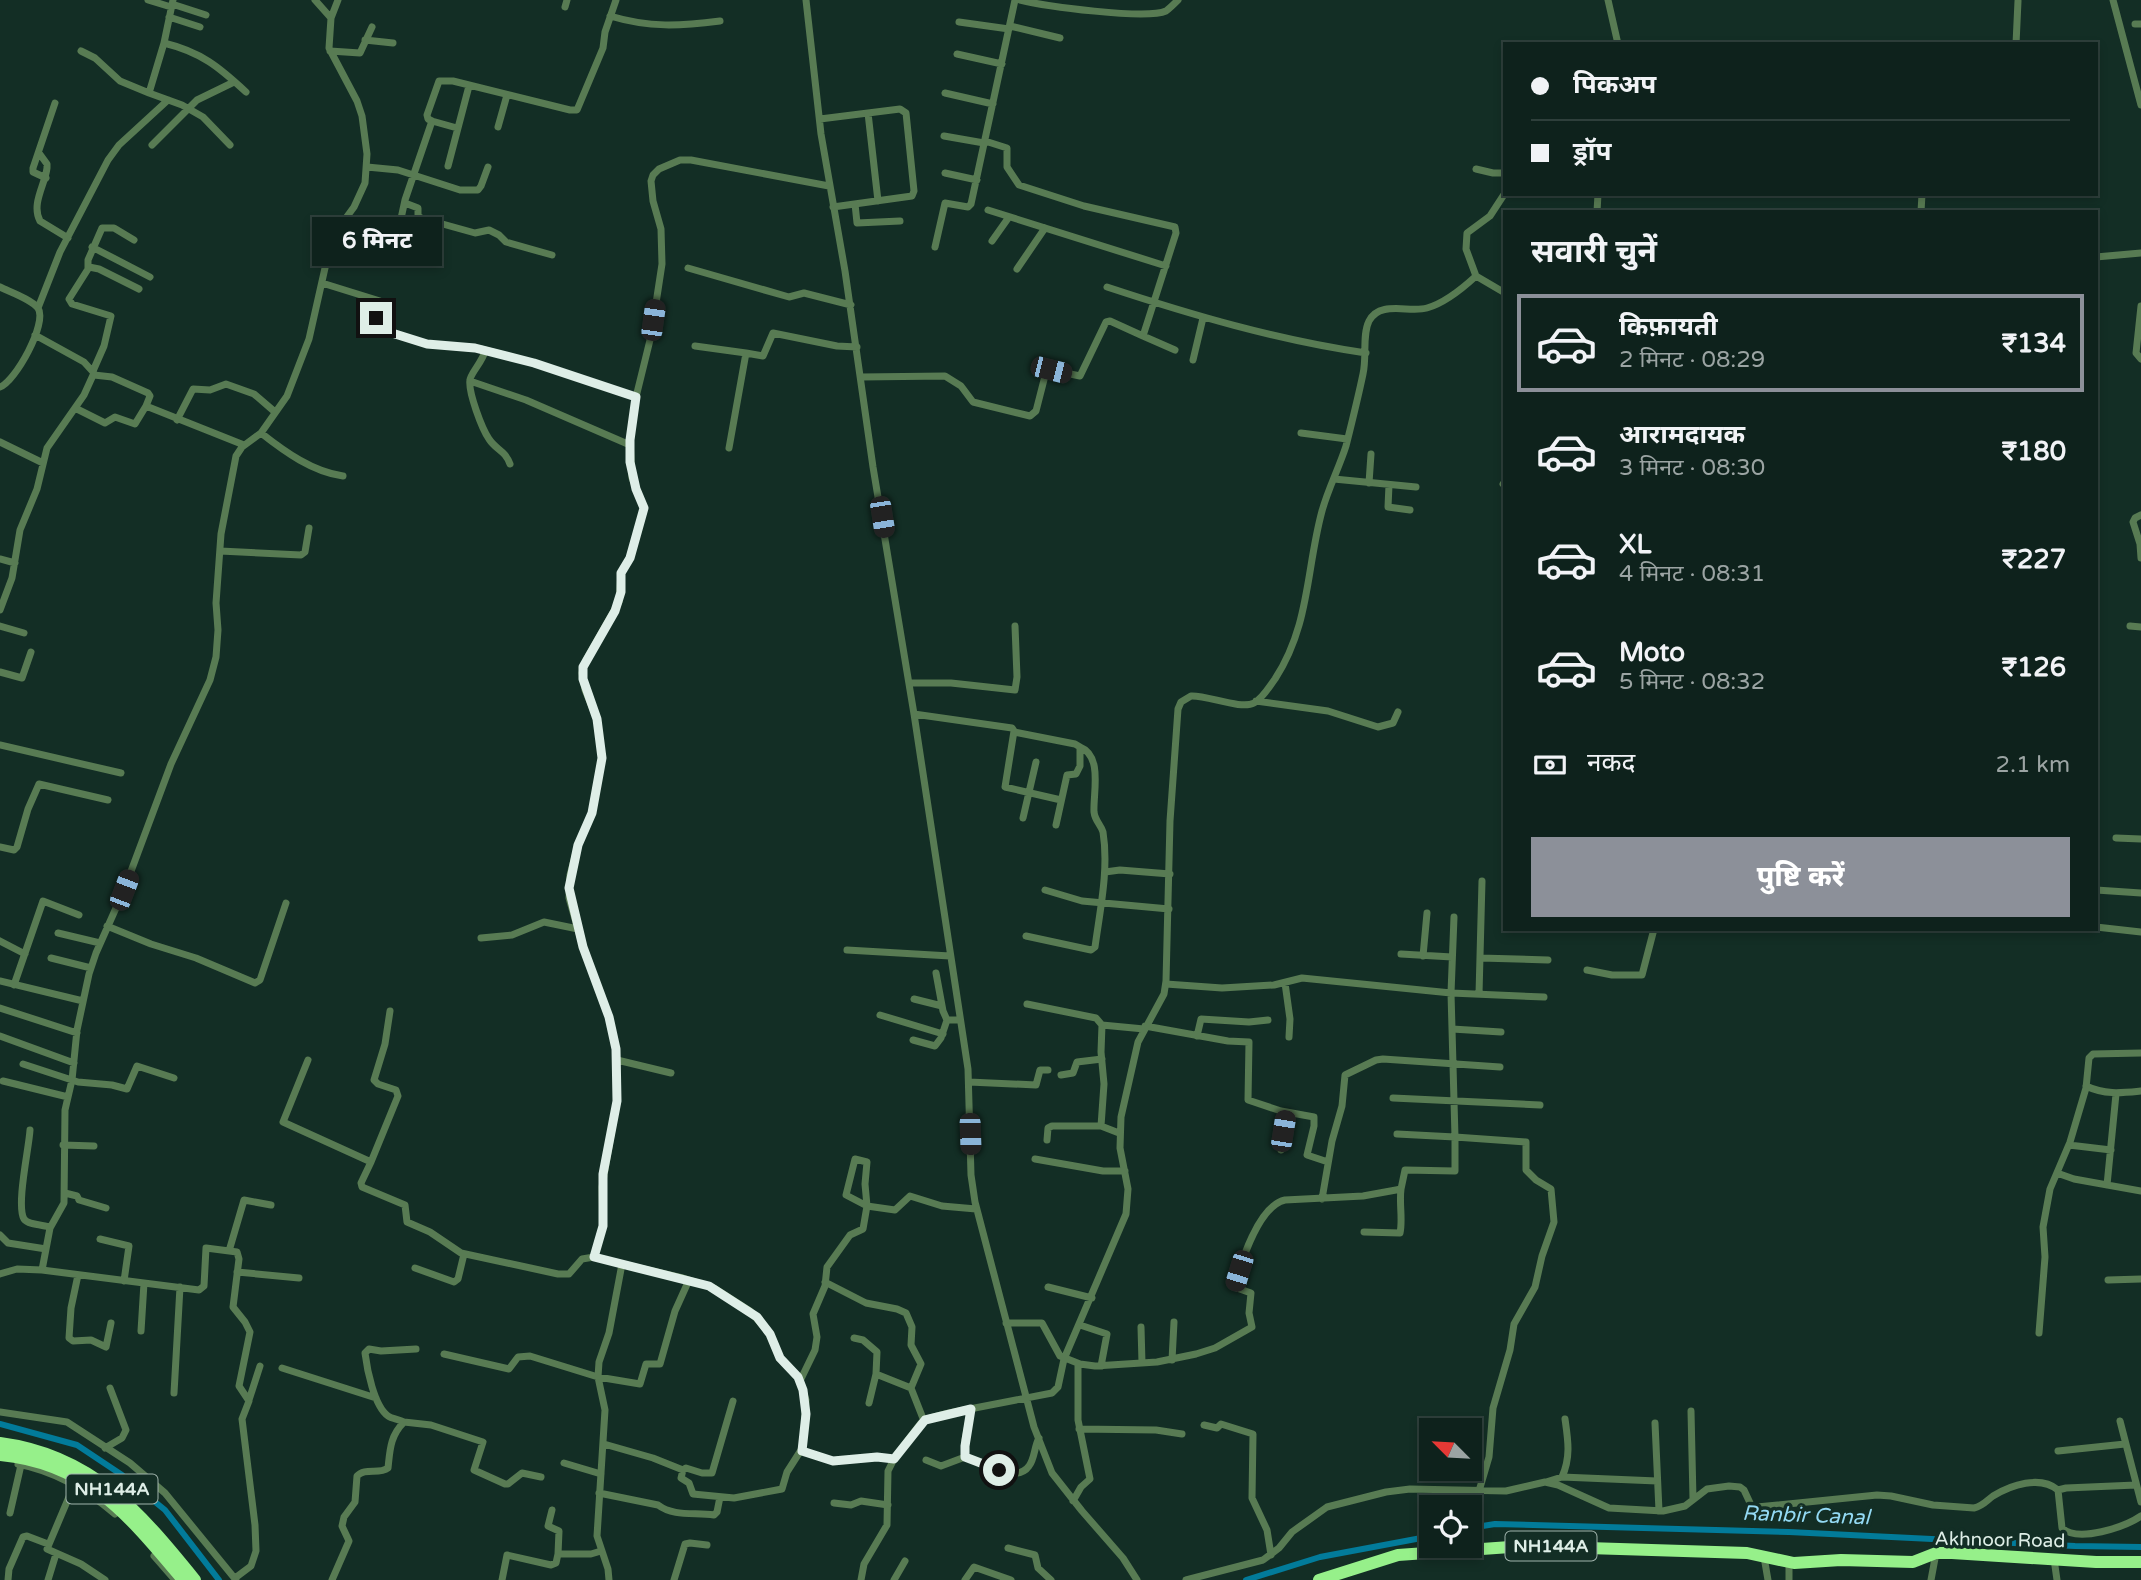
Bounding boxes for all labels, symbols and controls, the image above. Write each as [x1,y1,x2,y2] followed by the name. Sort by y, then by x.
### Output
[1573,69,1656,100] text: पिकअप
[1573,136,1611,167] text: ड्रॉप
[311,216,441,266] callout: 6 मिनट
[342,227,412,255] text: 6 मिनट
[1531,233,1657,271] text: सवारी चुनें
[640,298,667,342] car
[360,302,392,334] route end
[1619,311,1718,342] text: किफ़ायती
[1535,312,1598,375] icon: car
[2002,328,2066,359] text: ₹134
[1619,346,1765,374] text: 2 मिनट · 08:29
[1029,355,1074,385] car
[1619,419,1745,450] text: आरामदायक
[1535,420,1598,483] icon: car
[2002,436,2066,467] text: ₹180
[1619,454,1765,482] text: 3 मिनट · 08:30
[869,495,896,539] car
[1535,528,1598,591] icon: car
[1619,529,1651,560] text: XL
[2002,544,2066,575] text: ₹227
[1619,560,1765,588] text: 4 मिनट · 08:31
[1535,636,1598,699] icon: car
[1619,637,1685,668] text: Moto
[2002,652,2066,683] text: ₹126
[1619,668,1765,696] text: 5 मिनट · 08:32
[1531,746,1569,784] icon: cash
[1587,747,1635,778] text: नकद
[1996,751,2070,779] text: 2.1 km
[1531,837,2070,917] button: पुष्टि करें
[107,867,142,913] car
[1270,1109,1297,1153] car
[959,1113,982,1155] car
[1223,1248,1256,1294] car
[1419,1418,1482,1480] north arrow
[1419,1418,1482,1558] map controls
[983,1454,1015,1486] route start
[66,1474,158,1504] road number: NH144A
[1419,1495,1482,1558] button: locate
[1742,1501,1873,1530] water label: Ranbir Canal
[1934,1528,2065,1552] street label: Akhnoor Road
[1506,1532,1596,1560] road number: NH144A

